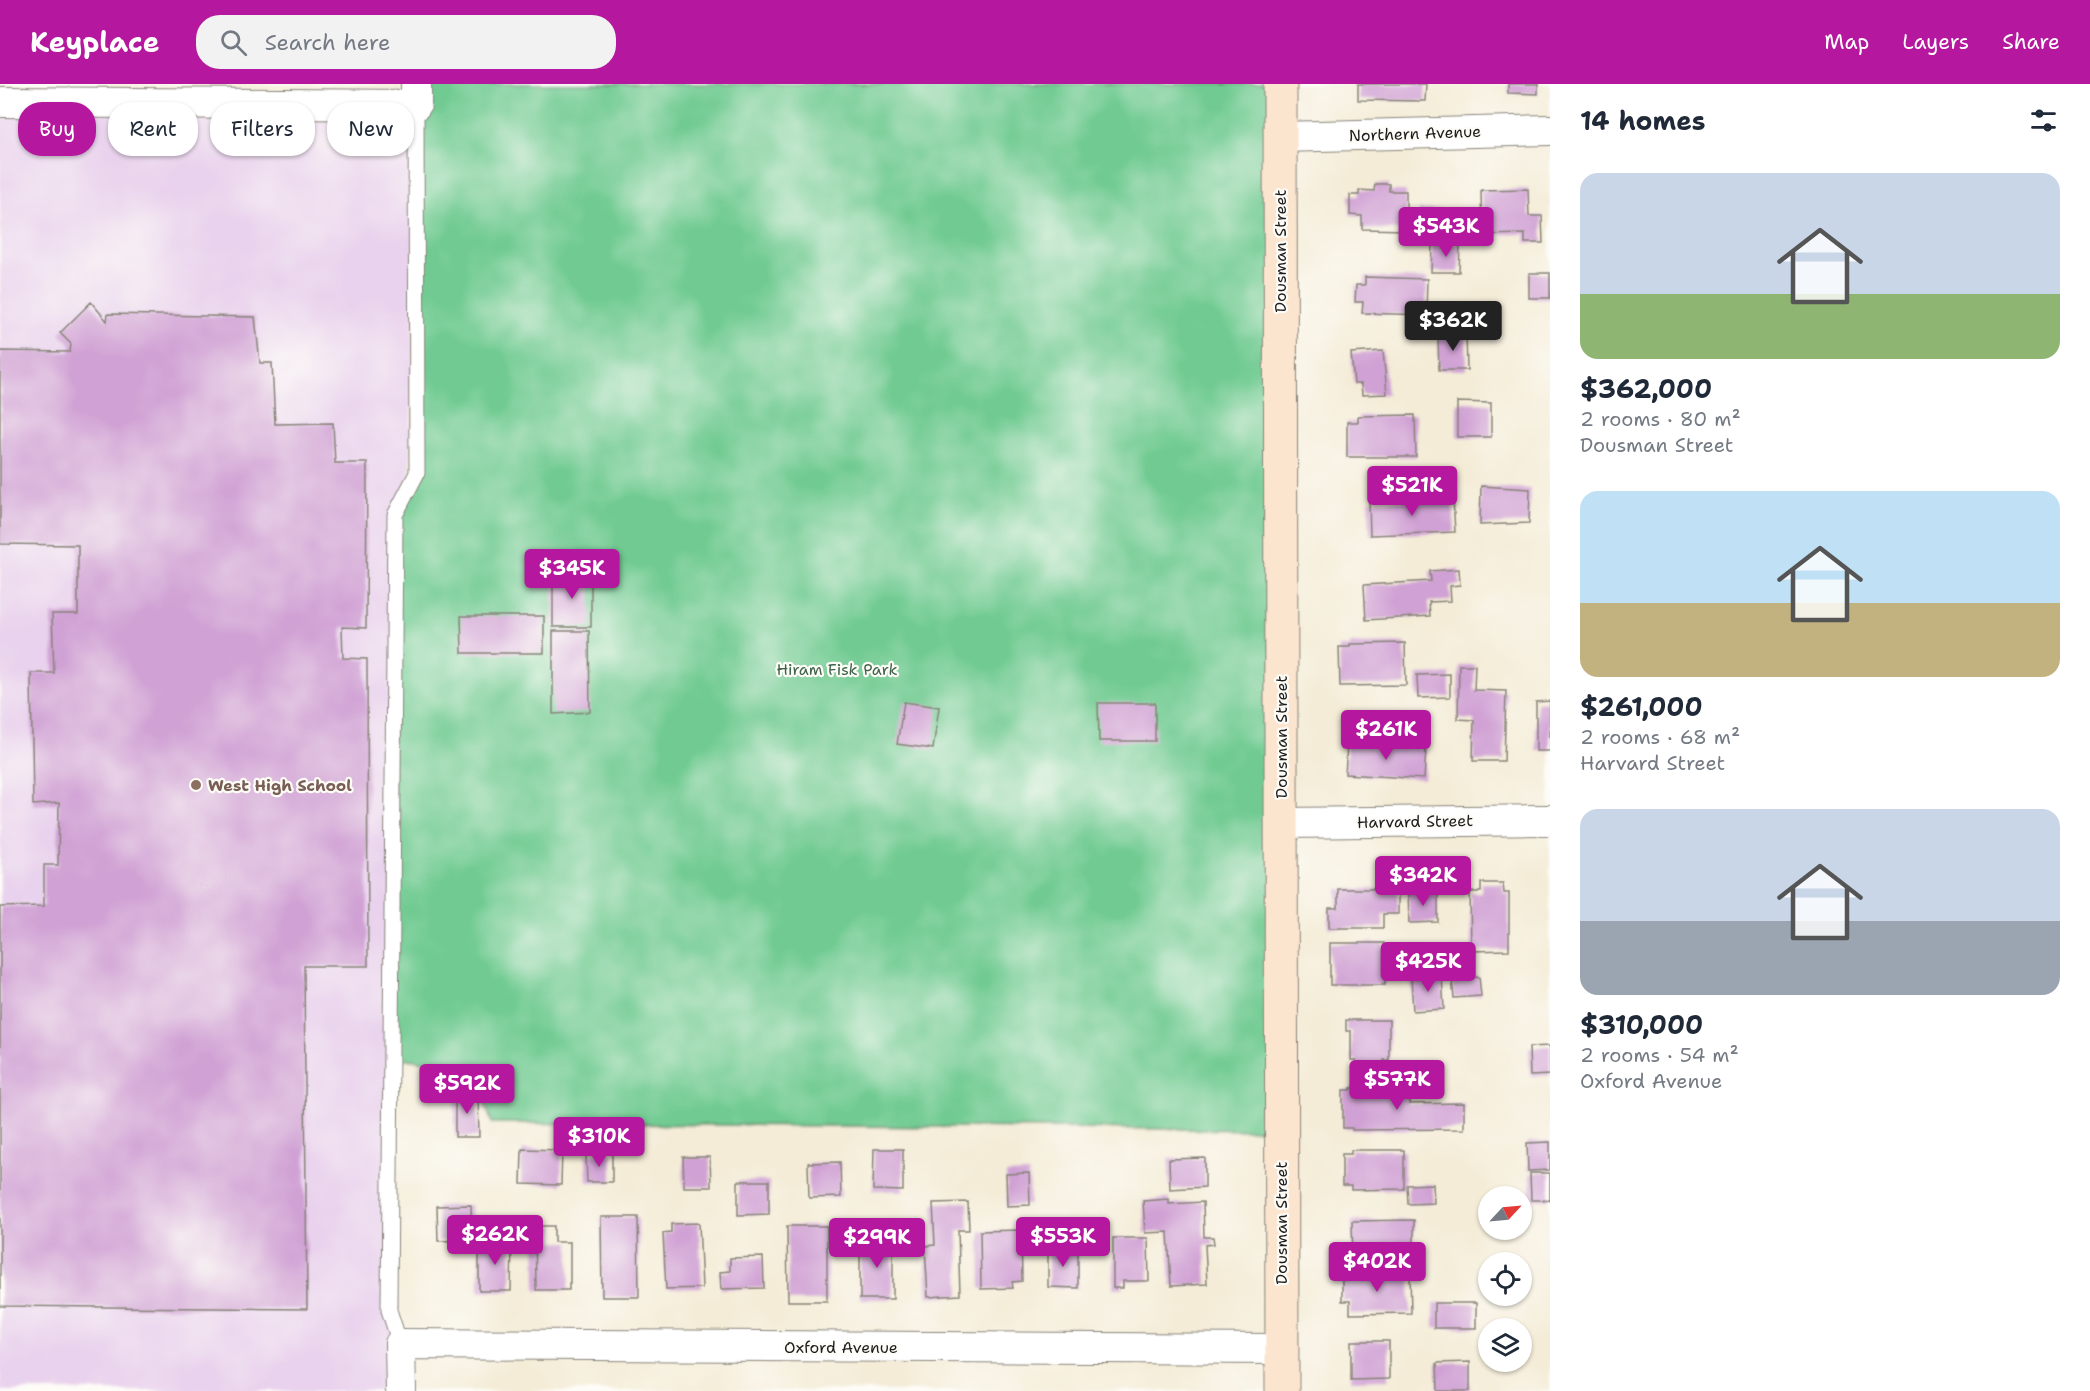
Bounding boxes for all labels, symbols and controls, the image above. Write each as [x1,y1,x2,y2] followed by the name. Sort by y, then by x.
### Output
[196,15,616,69] search box
[30,23,160,61] text: Keyplace
[217,26,250,59] icon: search
[265,28,390,57] text: Search here
[1824,28,1869,56] text: Map
[1902,28,1969,56] text: Layers
[2002,28,2060,56] text: Share
[18,102,96,156] chip: Buy
[108,102,198,156] chip: Rent
[210,102,315,156] chip: Filters
[327,102,414,156] chip: New
[1580,103,1706,138] text: 14 homes
[2027,104,2060,137] icon: filters
[1348,121,1482,146] street label: Northern Avenue
[1270,190,1291,312] street label: Dousman Street
[1404,207,1488,258] pin: $543K
[1766,212,1874,320] icon: home
[1413,213,1479,239] text: $543K
[1411,301,1495,352] pin: $362K
[1419,307,1487,333] text: $362K
[1580,371,1712,406] text: $362,000
[1580,406,1741,432] text: 2 rooms · 80 m²
[1580,432,1733,458] text: Dousman Street
[1370,466,1454,517] pin: $521K
[1381,472,1443,498] text: $521K
[1766,530,1874,638] icon: home
[530,549,614,600] pin: $345K
[539,555,605,581] text: $345K
[776,659,898,680] park label: Hiram Fisk Park
[1271,676,1292,798] street label: Dousman Street
[1580,689,1703,724] text: $261,000
[1344,710,1428,761] pin: $261K
[1355,716,1417,742] text: $261K
[1580,724,1740,750] text: 2 rooms · 68 m²
[1580,750,1725,776] text: Harvard Street
[208,775,352,796] place label: West High School
[189,778,203,792] marker: West High School
[1357,810,1473,833] street label: Harvard Street
[1766,848,1874,956] icon: home
[1381,856,1465,907] pin: $342K
[1389,862,1457,888] text: $342K
[1386,942,1470,993] pin: $425K
[1395,948,1461,974] text: $425K
[1580,1007,1703,1042] text: $310,000
[1580,1042,1739,1068] text: 2 rooms · 54 m²
[1355,1060,1439,1111] pin: $577K
[425,1064,509,1115] pin: $592K
[1363,1066,1431,1092] text: $577K
[1580,1068,1722,1094] text: Oxford Avenue
[433,1070,501,1096] text: $592K
[557,1117,641,1168] pin: $310K
[568,1123,630,1149] text: $310K
[1271,1162,1292,1284] street label: Dousman Street
[1478,1186,1532,1240] north arrow
[1478,1186,1532,1372] map controls
[453,1215,537,1266] pin: $262K
[1021,1217,1105,1268] pin: $553K
[835,1218,919,1269] pin: $299K
[461,1221,529,1247] text: $262K
[1030,1223,1096,1249] text: $553K
[843,1224,911,1250] text: $299K
[1335,1242,1419,1293] pin: $402K
[1343,1248,1411,1274] text: $402K
[1478,1252,1532,1306] button: locate
[1478,1318,1532,1372] button: layers
[784,1337,898,1358] street label: Oxford Avenue

